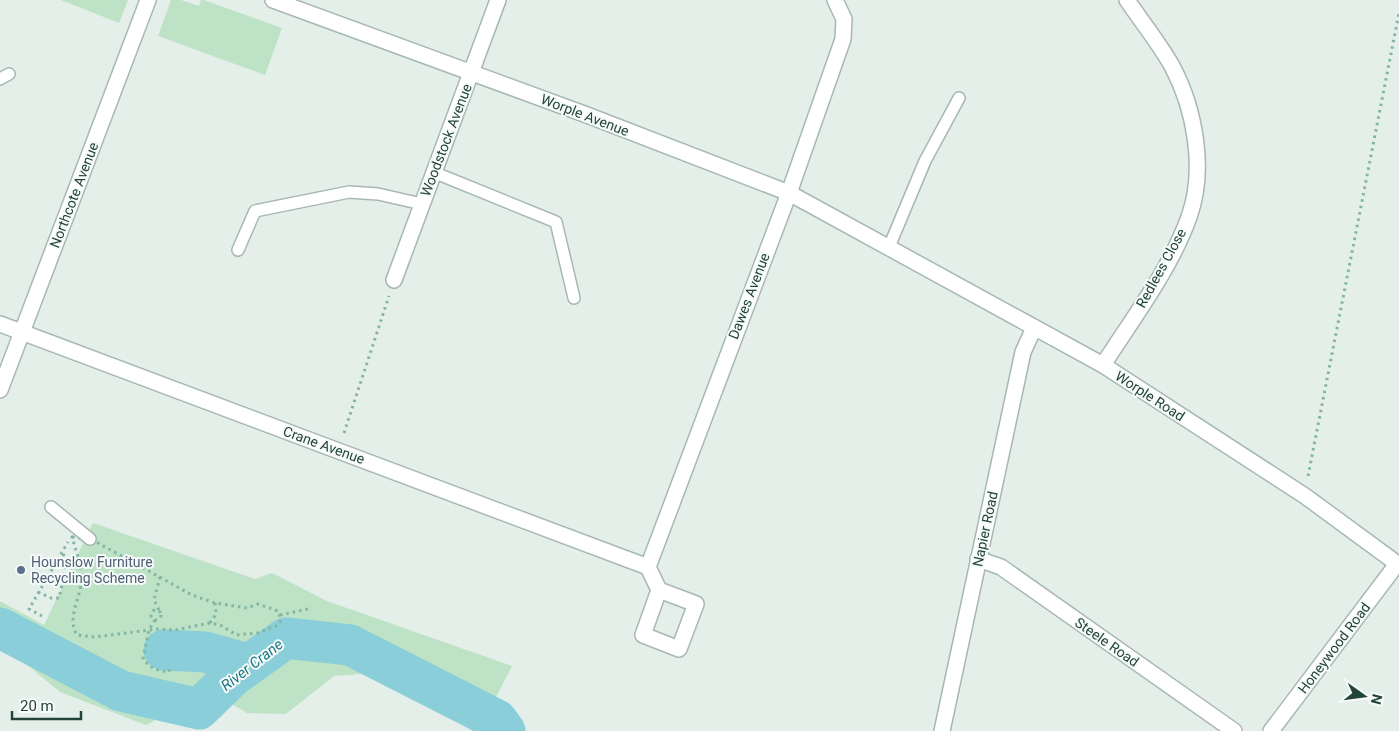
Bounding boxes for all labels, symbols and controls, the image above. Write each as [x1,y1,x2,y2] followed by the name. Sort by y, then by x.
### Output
[417,81,475,199] street label: Woodstock Avenue
[539,91,631,139] street label: Worple Avenue
[46,140,102,250] street label: Northcote Avenue
[1133,226,1189,310] street label: Redlees Close
[725,251,773,341] street label: Dawes Avenue
[1112,368,1188,424] street label: Worple Road
[281,423,367,467] street label: Crane Avenue
[969,490,1001,568] street label: Napier Road
[31,554,153,586] place label: Hounslow Furniture Recycling Scheme
[15,564,27,576] marker: Hounslow Furniture Recycling Scheme
[1295,599,1373,697] street label: Honeywood Road
[1072,614,1142,670] street label: Steele Road
[217,635,287,695] water label: River Crane
[1339,671,1389,721] north arrow
[12,688,81,720] scale bar
[1368,692,1386,706] text: N
[20,697,54,715] text: 20 m

